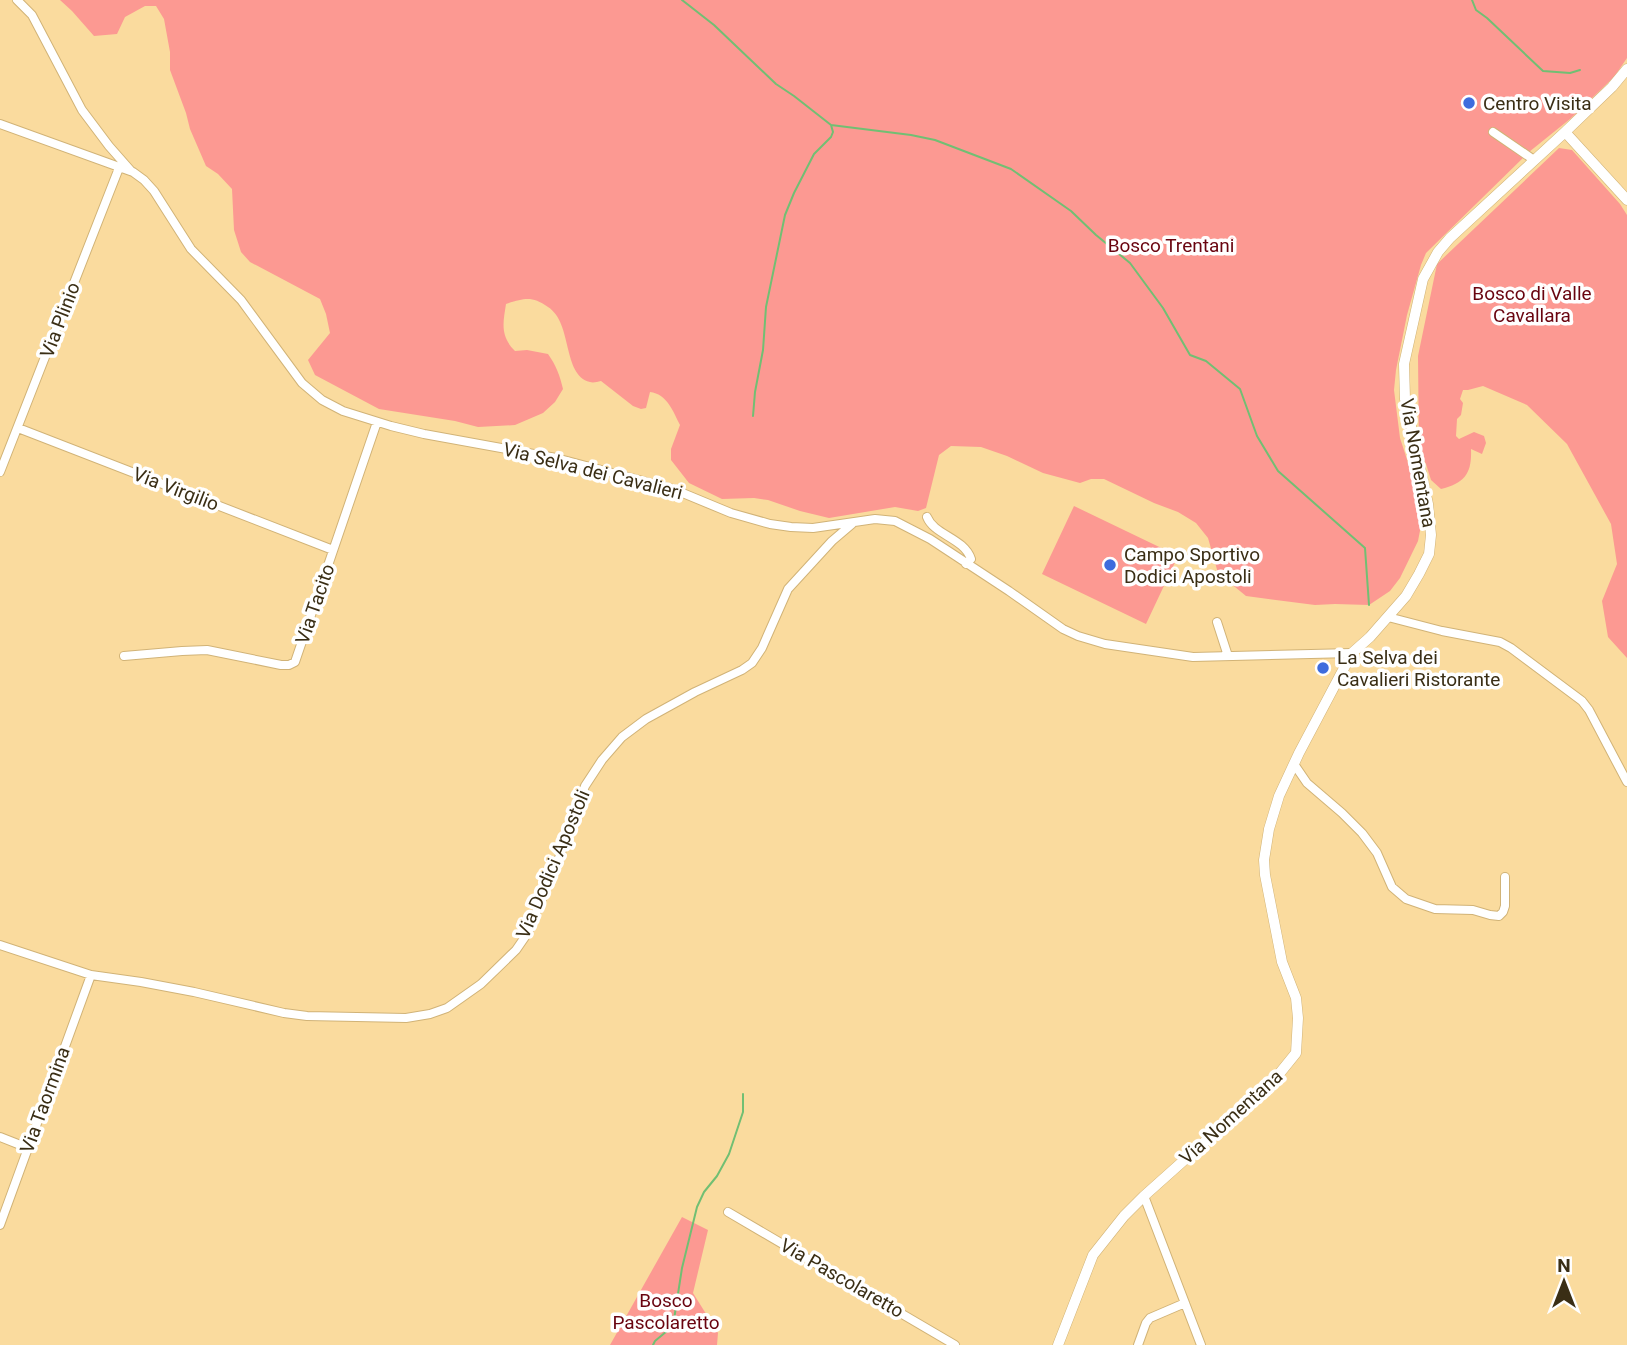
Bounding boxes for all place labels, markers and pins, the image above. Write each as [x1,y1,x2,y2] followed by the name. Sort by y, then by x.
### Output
[1483,92,1592,115] place label: Centro Visita
[1461,95,1477,111] marker: Centro Visita
[1124,543,1260,588] place label: Campo Sportivo Dodici Apostoli
[1102,557,1118,573] marker: Campo Sportivo Dodici Apostoli
[1337,646,1500,691] place label: La Selva dei Cavalieri Ristorante
[1315,660,1331,676] marker: La Selva dei Cavalieri Ristorante

